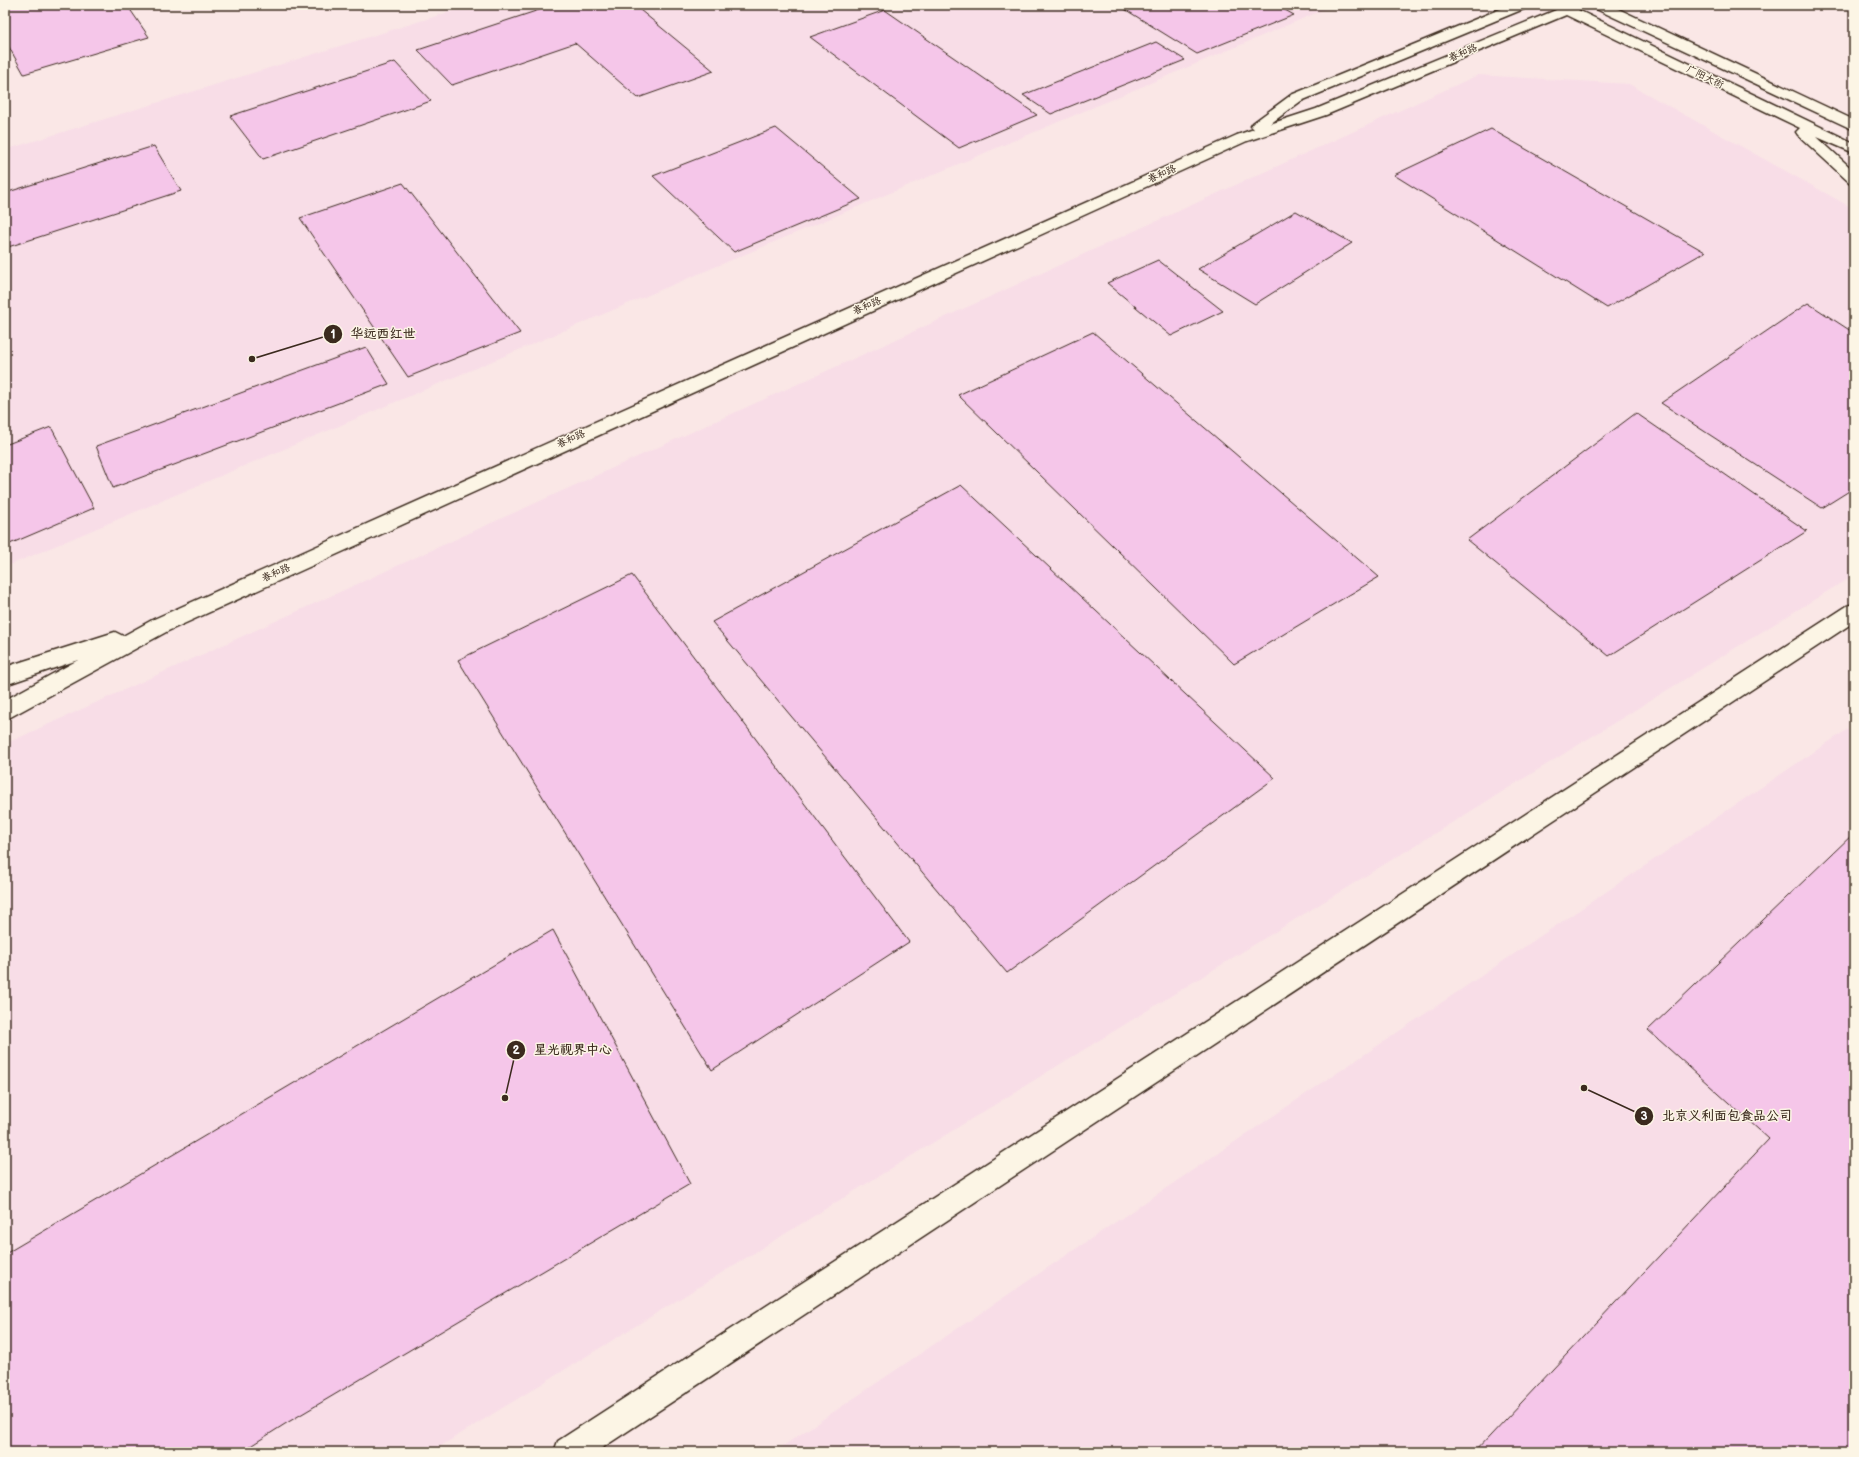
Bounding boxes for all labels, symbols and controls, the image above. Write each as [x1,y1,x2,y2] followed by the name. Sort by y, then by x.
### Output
[1447,42,1479,64] street label: 春和路
[1684,63,1726,91] street label: 广阳大街
[1146,162,1178,186] street label: 春和路
[851,294,883,318] street label: 春和路
[323,321,424,346] callout: 华远西红世
[350,326,416,342] text: 华远西红世
[330,327,336,342] text: 1
[555,427,587,451] street label: 春和路
[260,561,292,585] street label: 春和路
[506,1037,620,1062] callout: 星光视界中心
[534,1042,612,1058] text: 星光视界中心
[512,1043,520,1058] text: 2
[1634,1103,1800,1128] callout: 北京义利面包食品公司
[1662,1108,1792,1124] text: 北京义利面包食品公司
[1640,1109,1648,1124] text: 3

